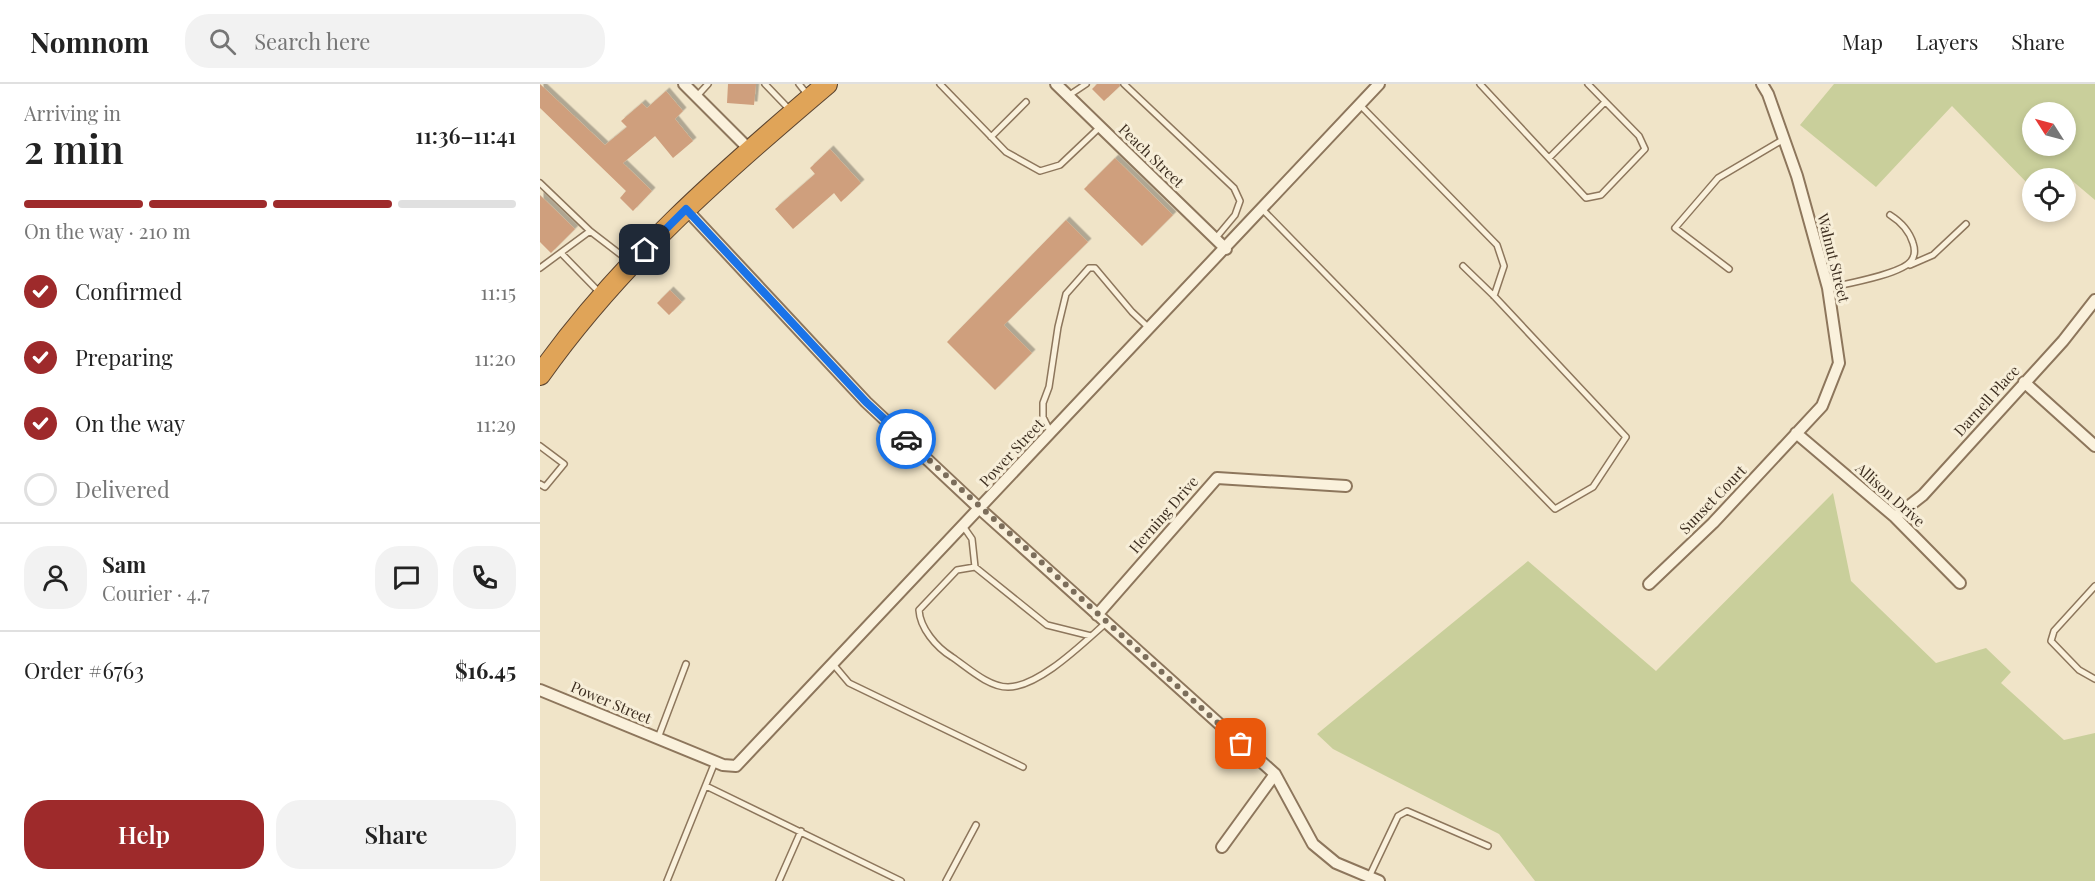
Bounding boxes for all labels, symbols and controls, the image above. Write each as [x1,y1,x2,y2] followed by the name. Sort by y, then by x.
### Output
[185,14,605,68] search box
[30,23,149,60] text: Nomnom
[206,25,239,58] icon: search
[254,26,371,56] text: Search here
[1842,27,1883,55] text: Map
[1916,27,1978,55] text: Layers
[2011,27,2065,55] text: Share
[24,99,121,126] text: Arriving in
[2022,102,2076,156] north arrow
[2022,102,2076,222] map controls
[1115,119,1189,192] street label: Peach Street
[415,120,516,150] text: 11:36–11:41
[24,122,124,174] text: 2 min
[2022,168,2076,222] button: locate
[1813,210,1855,305] street label: Walnut Street
[24,217,191,244] text: On the way · 210 m
[619,224,670,275] pin
[628,233,661,266] icon: home
[24,275,57,308] icon: check
[75,276,182,306] text: Confirmed
[480,278,516,305] text: 11:15
[24,341,57,374] icon: check
[75,342,173,372] text: Preparing
[474,344,516,371] text: 11:20
[1949,361,2023,440] street label: Darnell Place
[24,407,57,440] icon: check
[75,408,185,438] text: On the way
[876,409,936,469] courier
[476,410,516,437] text: 11:29
[975,414,1048,491] street label: Power Street
[890,423,923,456] icon: car
[1851,457,1930,531] street label: Allison Drive
[1674,460,1751,538] street label: Sunset Court
[1124,472,1202,557] street label: Herning Drive
[75,474,170,504] text: Delivered
[24,546,87,609] button: person
[375,546,438,609] button: chat
[453,546,516,609] button: phone
[102,549,146,579] text: Sam
[102,579,210,606] text: Courier · 4.7
[24,655,144,685] text: Order #6763
[455,655,516,685] text: $16.45
[568,676,656,728] street label: Power Street
[1215,718,1266,769] pin
[1224,727,1257,760] icon: bag
[24,800,264,869] button: Help
[276,800,516,869] button: Share

